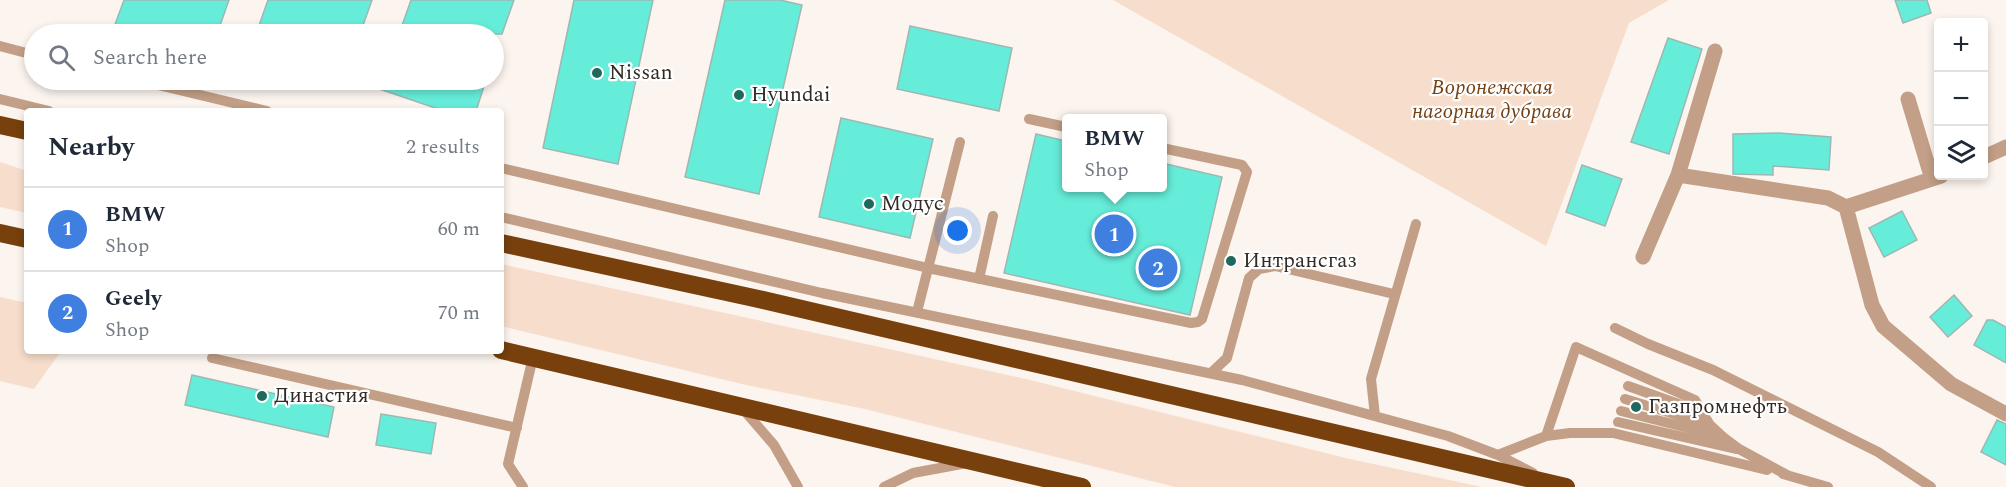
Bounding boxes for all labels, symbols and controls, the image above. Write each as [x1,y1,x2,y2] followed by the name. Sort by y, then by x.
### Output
[1934,18,1988,180] map controls
[1934,18,1988,72] button: +
[24,24,504,90] search box
[45,41,78,74] icon: search
[93,41,207,74] text: Search here
[609,57,673,89] place label: Nissan
[590,66,604,80] marker: Nissan
[1412,72,1572,128] park label: Воронежская нагорная дубрава
[1934,72,1988,126] button: −
[751,79,831,111] place label: Hyundai
[732,88,746,102] marker: Hyundai
[1062,114,1167,192] popup
[1084,122,1145,155] text: BMW
[1934,126,1988,180] button: layers
[48,127,134,167] text: Nearby
[406,132,480,162] text: 2 results
[1084,155,1129,185] text: Shop
[881,188,944,220] place label: Модус
[862,197,876,211] marker: Модус
[105,198,165,231] text: BMW
[1094,212,1134,256] pin: 1
[62,214,73,244] text: 1
[438,214,480,244] text: 60 m
[943,216,972,245] your location
[105,231,149,261] text: Shop
[1243,245,1357,277] place label: Интрансгаз
[1138,246,1178,290] pin: 2
[1224,254,1238,268] marker: Интрансгаз
[105,282,162,315] text: Geely
[62,298,73,328] text: 2
[438,298,480,328] text: 70 m
[105,315,149,345] text: Shop
[274,380,369,412] place label: Династия
[255,389,269,403] marker: Династия
[1648,391,1787,423] place label: Газпромнефть
[1629,400,1643,414] marker: Газпромнефть

